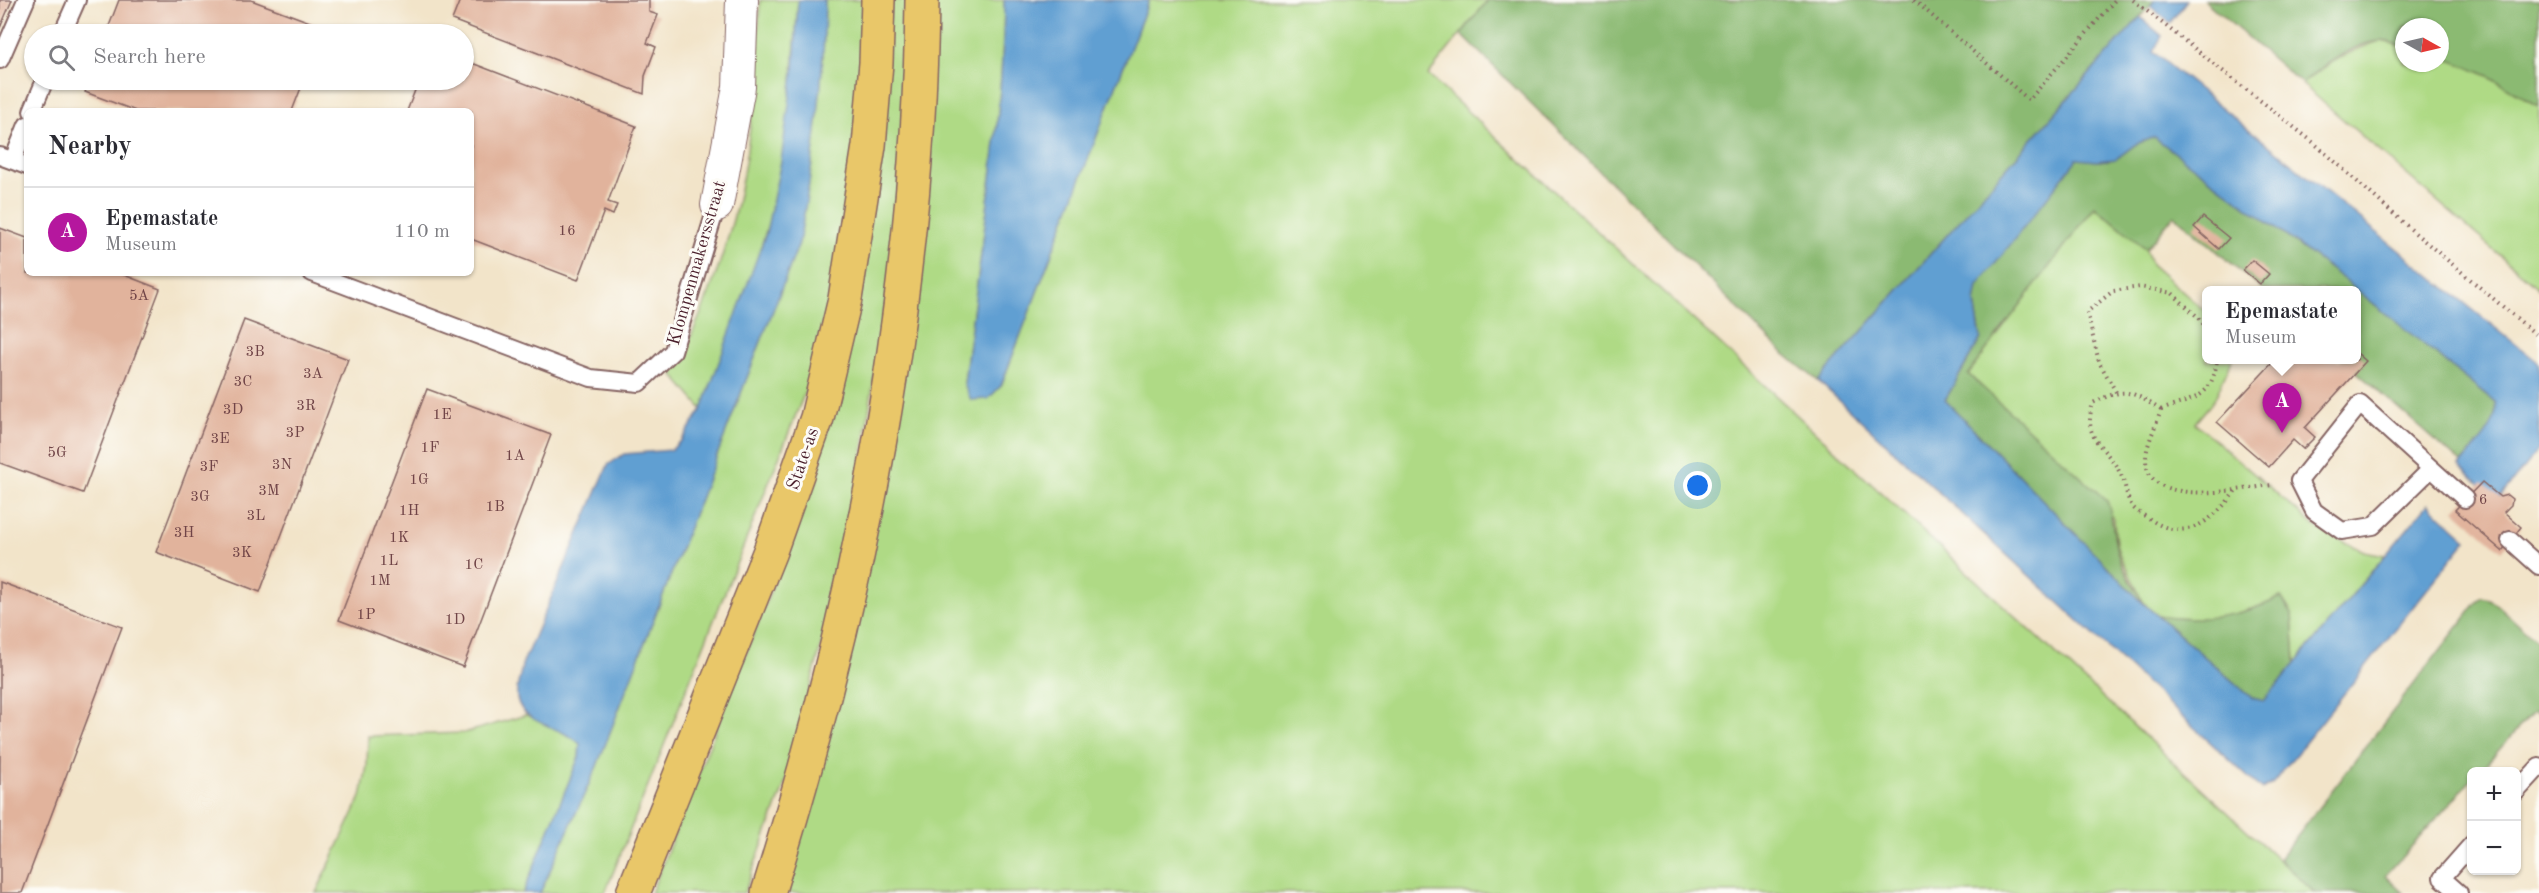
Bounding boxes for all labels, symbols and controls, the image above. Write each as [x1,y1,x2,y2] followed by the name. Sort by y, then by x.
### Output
[2395,18,2449,72] north arrow
[24,24,474,90] search box
[45,41,78,74] icon: search
[93,46,206,68] text: Search here
[48,134,132,160] text: Nearby
[665,179,729,347] street label: Klompenmakersstraat
[105,208,218,230] text: Epemastate
[60,222,75,242] text: A
[394,222,450,242] text: 110 m
[558,224,576,239] house number: 16
[105,235,177,255] text: Museum
[2202,286,2361,364] popup
[129,289,150,304] house number: 5A
[2225,301,2338,323] text: Epemastate
[2225,328,2297,348] text: Museum
[245,345,265,360] house number: 3B
[303,367,324,382] house number: 3A
[234,375,252,390] house number: 3C
[2262,384,2302,433] pin: A
[296,399,316,414] house number: 3R
[223,403,243,418] house number: 3D
[432,408,452,423] house number: 1E
[784,425,822,492] street label: State-as
[286,426,304,441] house number: 3P
[210,432,230,447] house number: 3E
[421,441,439,456] house number: 1F
[47,446,67,461] house number: 5G
[505,449,526,464] house number: 1A
[272,458,293,473] house number: 3N
[200,460,218,475] house number: 3F
[1683,471,1712,500] your location
[409,473,429,488] house number: 1G
[258,484,280,499] house number: 3M
[190,490,210,505] house number: 3G
[2479,493,2487,508] house number: 6
[485,500,505,515] house number: 1B
[399,504,419,519] house number: 1H
[247,509,265,524] house number: 3L
[174,526,194,541] house number: 3H
[389,531,409,546] house number: 1K
[232,546,252,561] house number: 3K
[380,554,398,569] house number: 1L
[465,558,483,573] house number: 1C
[369,574,391,589] house number: 1M
[357,608,375,623] house number: 1P
[445,613,465,628] house number: 1D
[2467,767,2521,875] map controls
[2467,767,2521,821] button: +
[2467,821,2521,875] button: −

